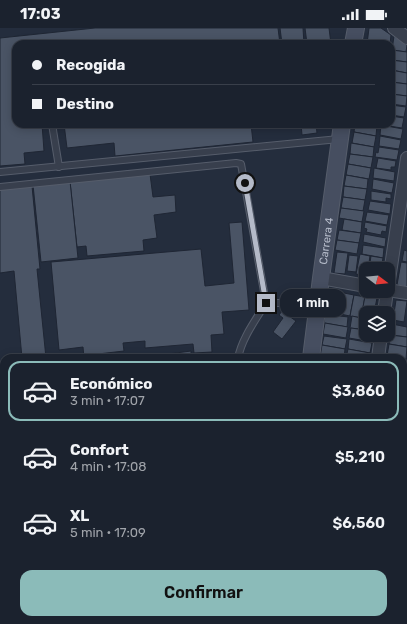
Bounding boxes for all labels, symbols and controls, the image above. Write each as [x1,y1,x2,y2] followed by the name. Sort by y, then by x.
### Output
[20,5,61,23] text: 17:03
[56,56,125,74] text: Recogida
[56,95,114,113] text: Destino
[236,174,254,192] route start
[316,216,336,265] street label: Carrera 4
[359,262,395,298] north arrow
[359,262,395,342] map controls
[280,289,346,317] callout: 1 min
[257,294,275,312] route end
[297,295,329,310] text: 1 min
[359,306,395,342] button: layers
[22,373,58,409] icon: car
[70,375,152,393] text: Económico
[332,382,385,400] text: $3,860
[70,393,145,408] text: 3 min · 17:07
[22,439,58,475] icon: car
[70,441,129,459] text: Confort
[335,448,385,466] text: $5,210
[70,459,147,474] text: 4 min · 17:08
[22,505,58,541] icon: car
[70,507,89,525] text: XL
[332,514,385,532] text: $6,560
[70,525,146,540] text: 5 min · 17:09
[20,570,387,616] button: Confirmar

